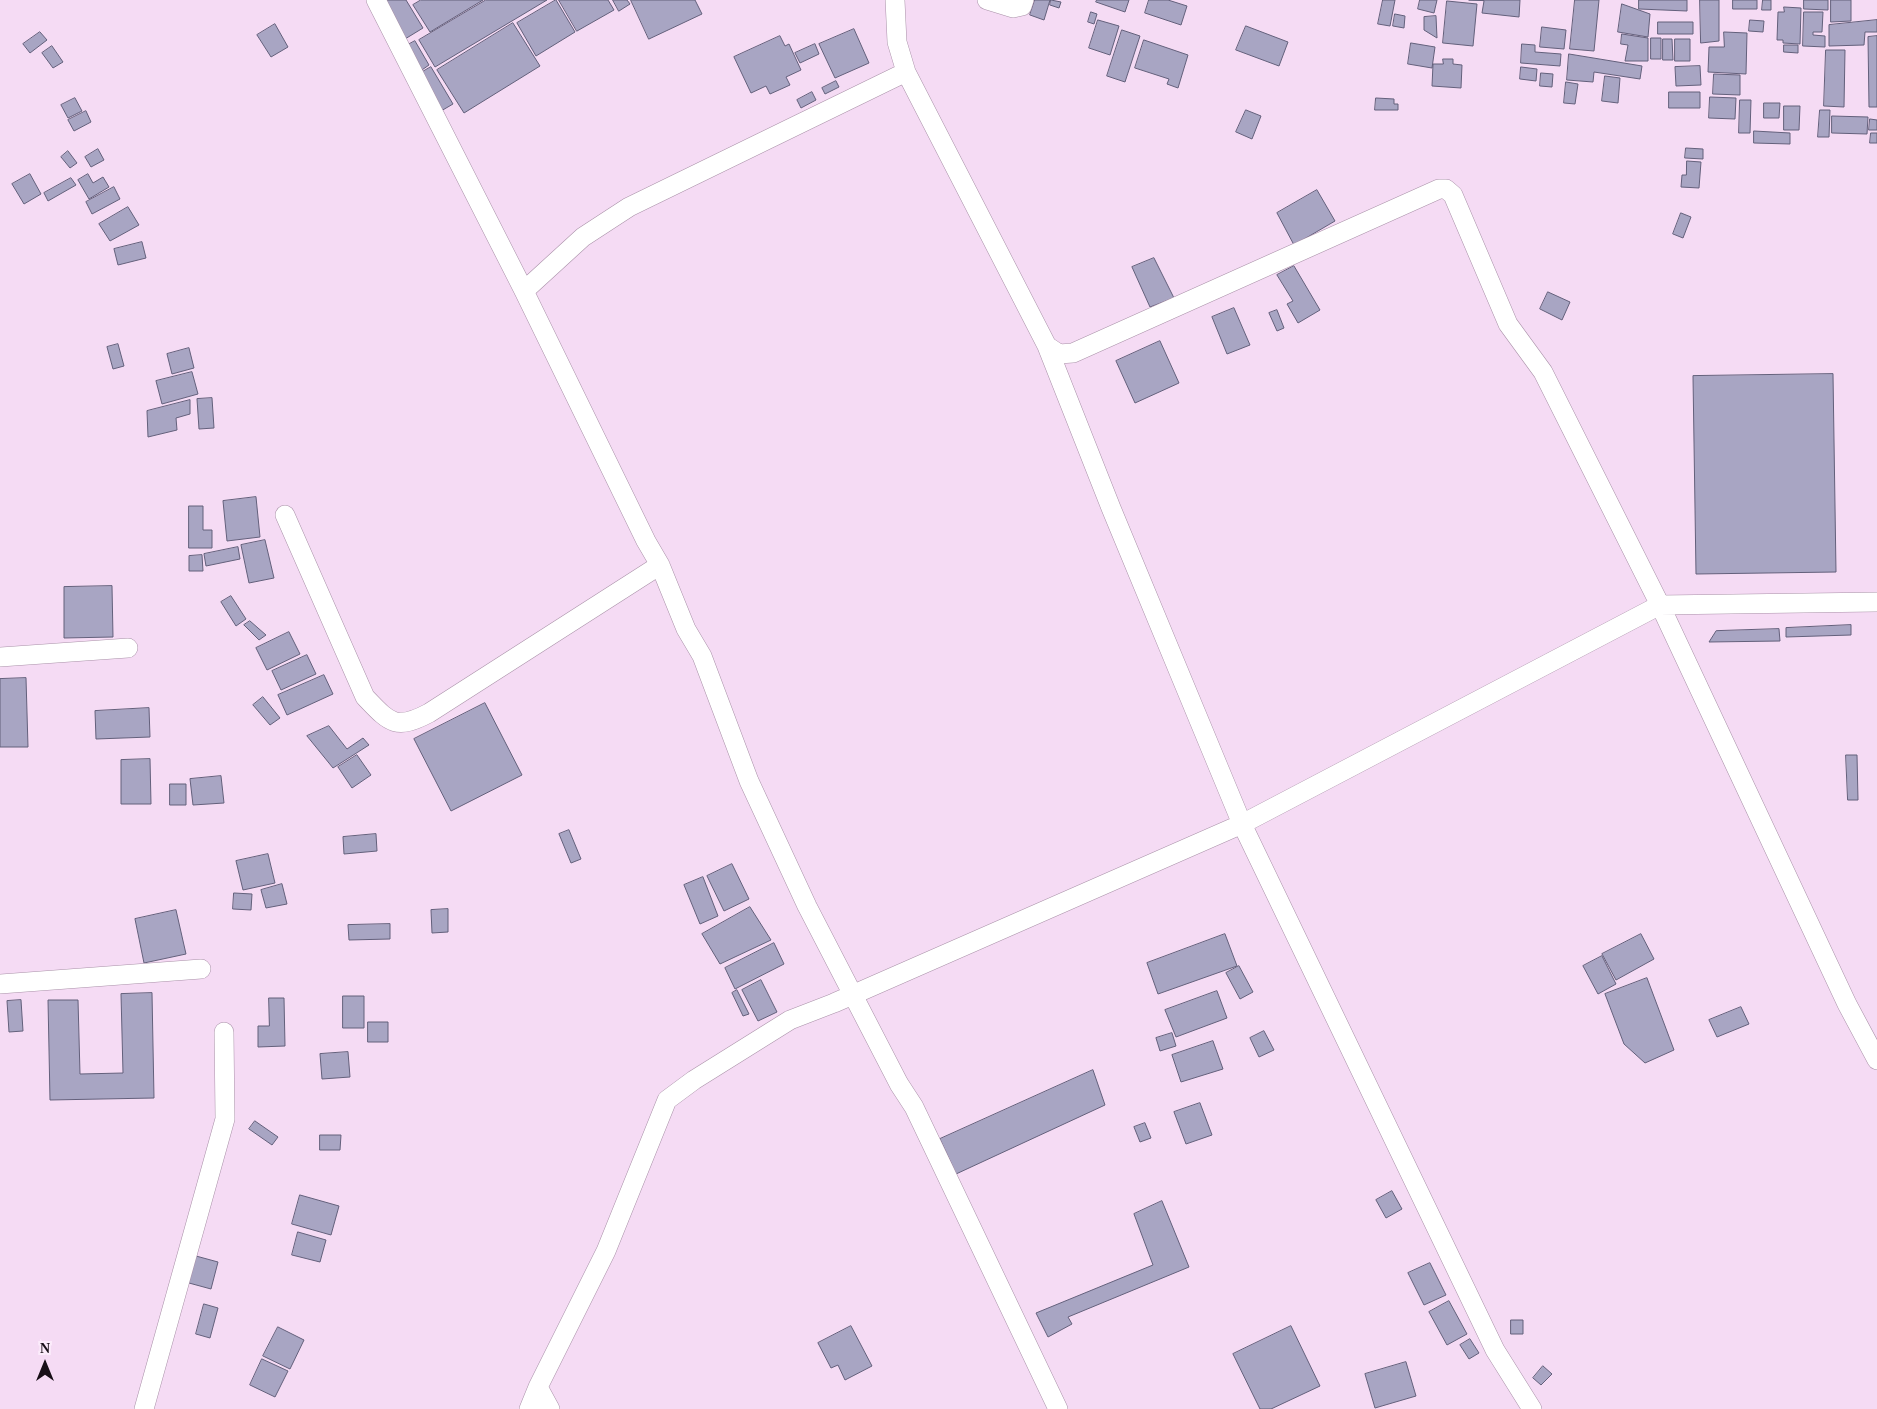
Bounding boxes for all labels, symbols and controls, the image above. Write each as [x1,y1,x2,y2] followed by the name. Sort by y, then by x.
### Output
[20,1339,70,1389] north arrow
[40,1341,50,1356] text: N

